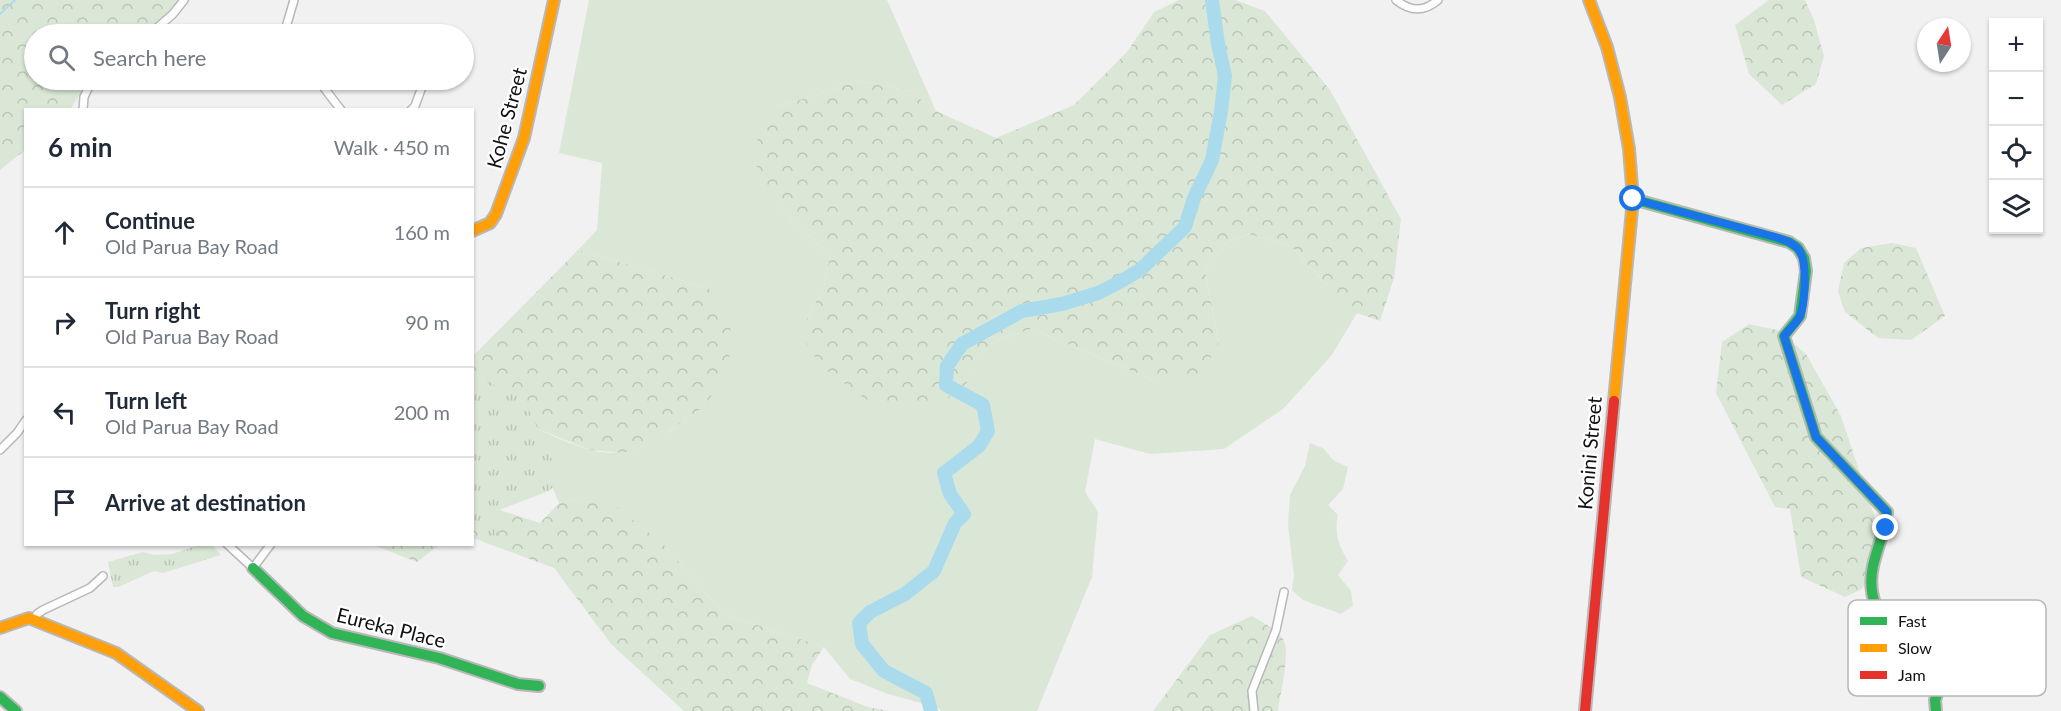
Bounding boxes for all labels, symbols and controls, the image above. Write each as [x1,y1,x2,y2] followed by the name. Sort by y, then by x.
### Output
[1917,18,1971,72] north arrow
[1989,18,2043,234] map controls
[1989,18,2043,72] button: +
[24,24,474,90] search box
[45,41,78,74] icon: search
[93,44,206,71] text: Search here
[481,65,531,171] street label: Kohe Street
[1989,72,2043,126] button: −
[1989,126,2043,180] button: locate
[48,131,112,163] text: 6 min
[334,135,450,159] text: Walk · 450 m
[1989,180,2043,234] button: layers
[1619,185,1645,211] route start
[105,207,195,234] text: Continue
[48,216,81,249] icon: ahead
[394,220,450,244] text: 160 m
[105,234,279,258] text: Old Parua Bay Road
[105,297,200,324] text: Turn right
[48,306,81,339] icon: right
[405,310,450,334] text: 90 m
[105,324,279,348] text: Old Parua Bay Road
[105,387,187,414] text: Turn left
[1572,395,1606,511] street label: Konini Street
[48,396,81,429] icon: left
[394,400,450,424] text: 200 m
[105,414,279,438] text: Old Parua Bay Road
[48,486,81,519] icon: arrive
[105,489,306,516] text: Arrive at destination
[1872,514,1898,540] route end
[1848,600,2046,696] legend
[334,602,448,652] street label: Eureka Place
[1898,611,1927,630] text: Fast
[1898,638,1932,657] text: Slow
[1898,665,1926,684] text: Jam

